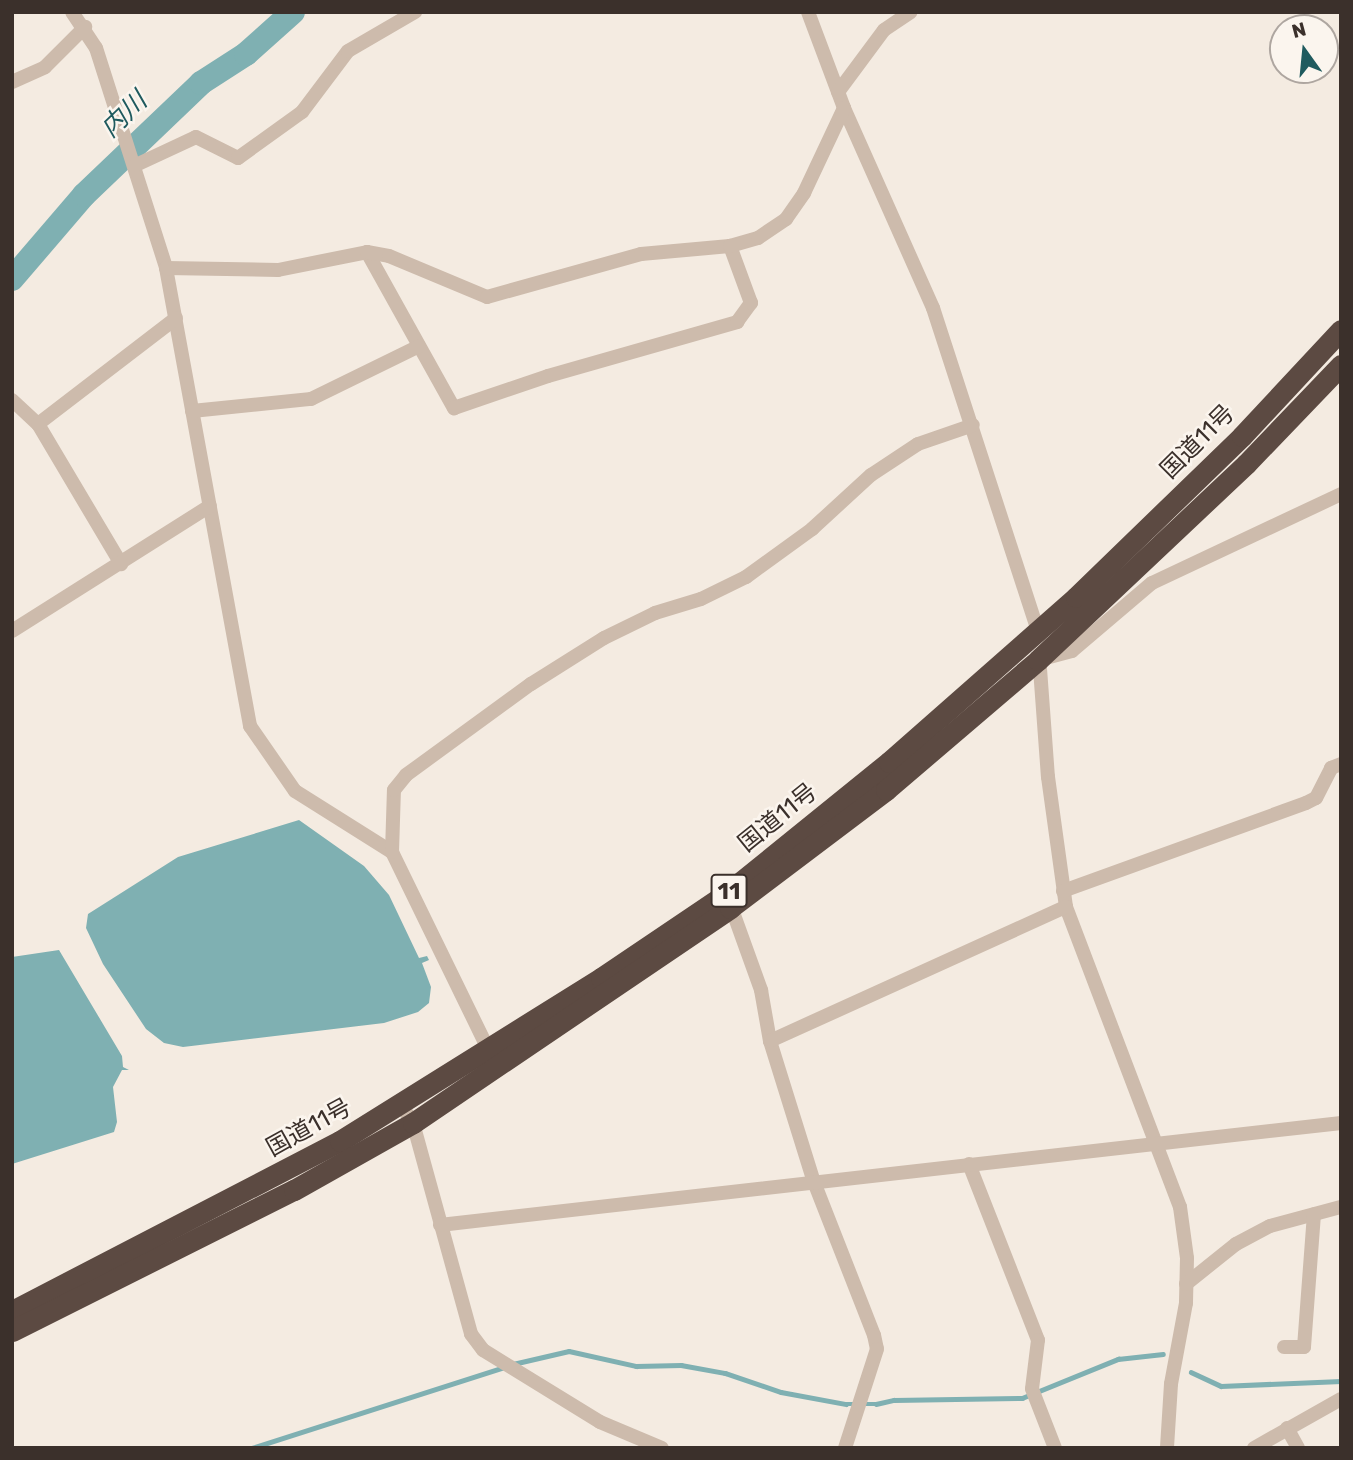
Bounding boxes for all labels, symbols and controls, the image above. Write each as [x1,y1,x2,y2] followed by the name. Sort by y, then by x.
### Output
[1269,14,1339,84] north arrow
[1289,17,1309,43] text: N
[94,86,154,144] water label: 内川
[1155,399,1241,485] street label: 国道11号
[733,778,823,858] street label: 国道11号
[710,872,748,911] road number: 11
[262,1093,356,1163] street label: 国道11号

